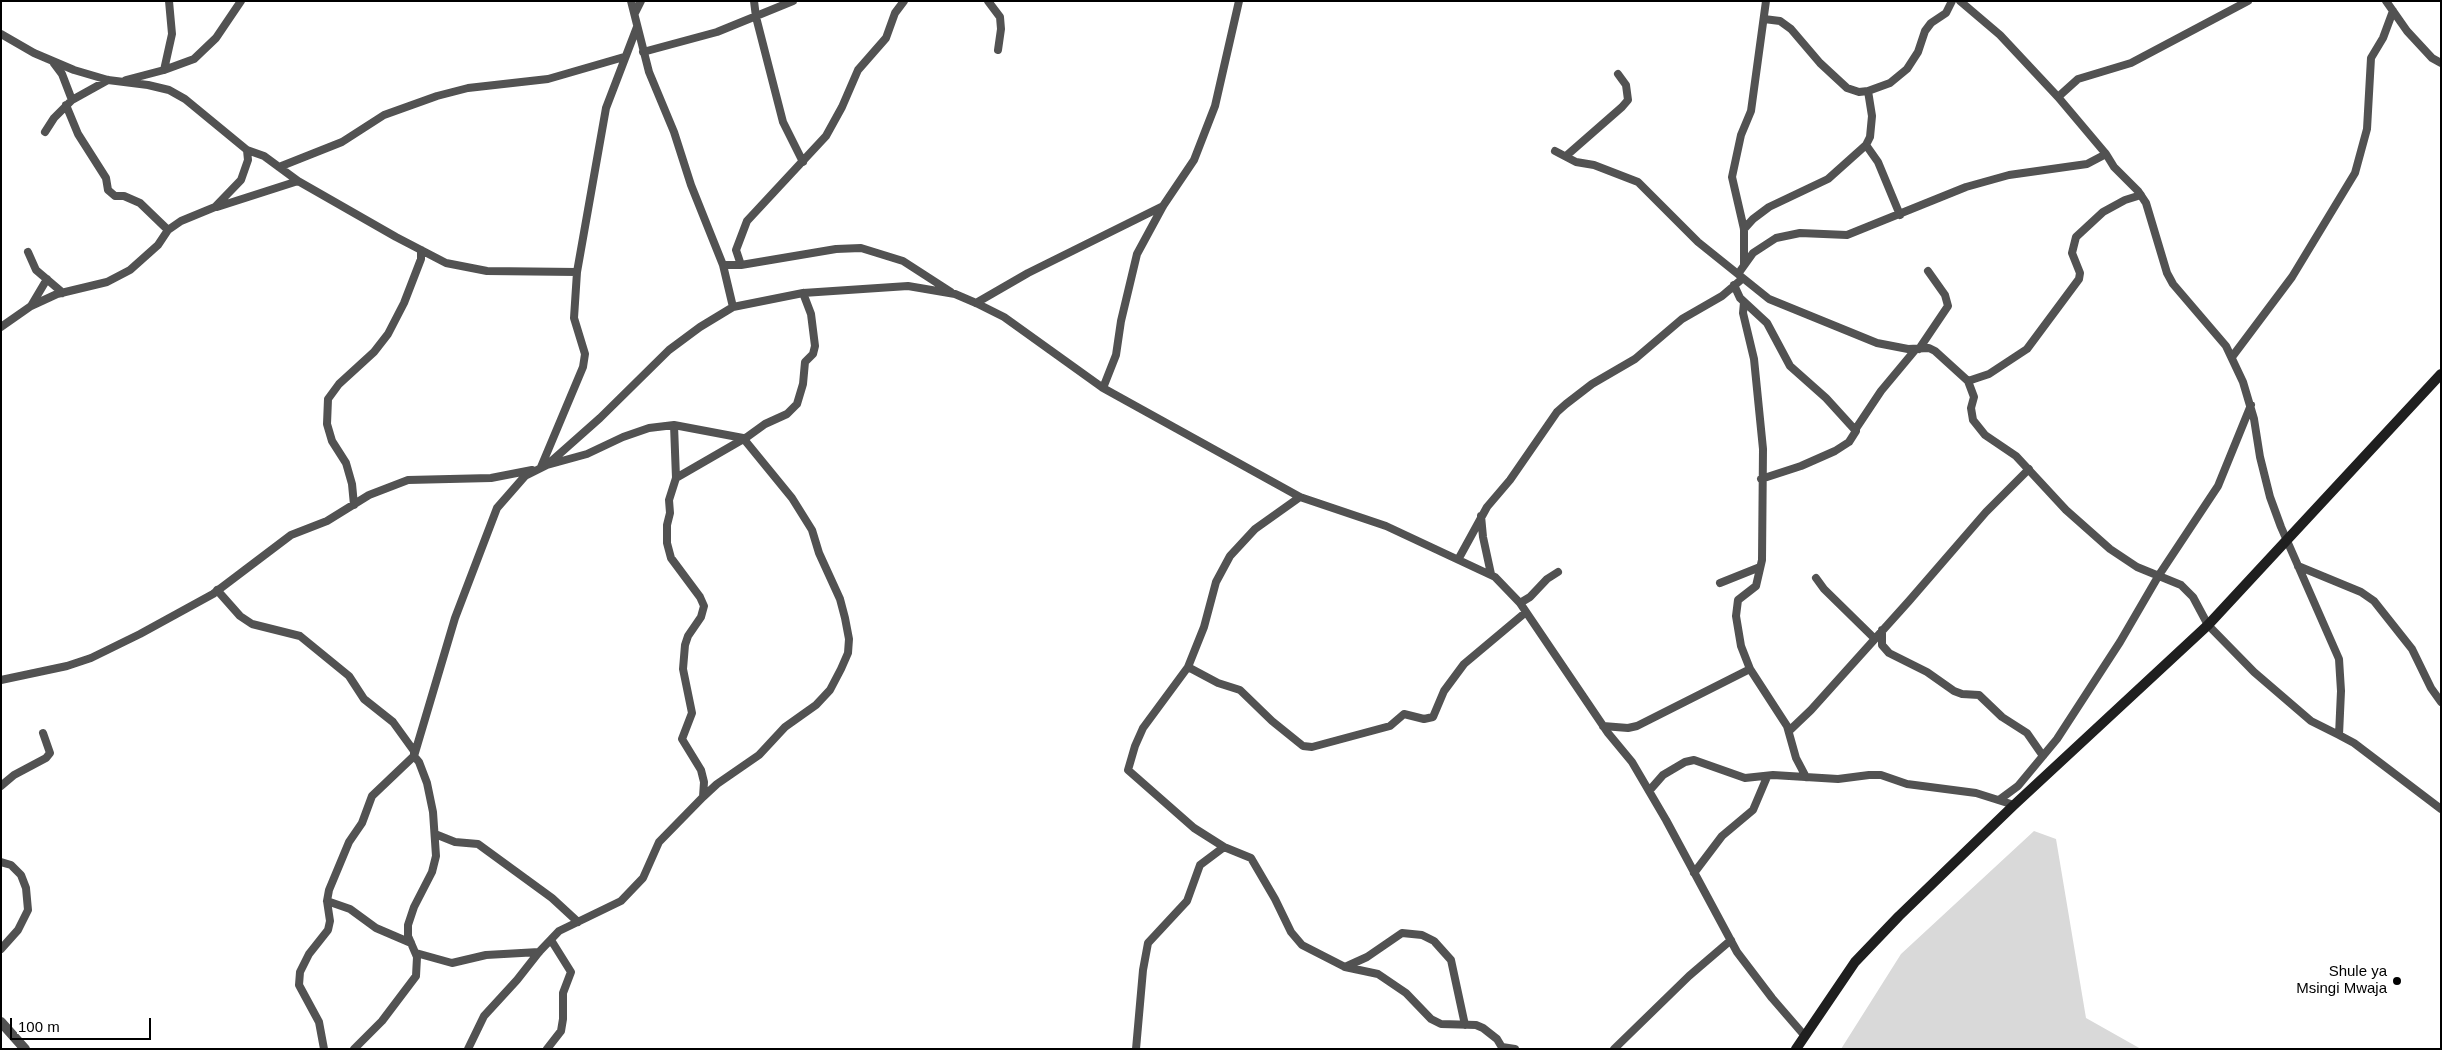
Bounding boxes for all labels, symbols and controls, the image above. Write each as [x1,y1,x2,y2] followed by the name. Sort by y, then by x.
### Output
[2296,963,2387,998] place label: Shule ya Msingi Mwaja
[2391,975,2403,987] marker: Shule ya Msingi Mwaja
[12,1008,154,1040] scale bar
[18,1018,60,1035] text: 100 m

